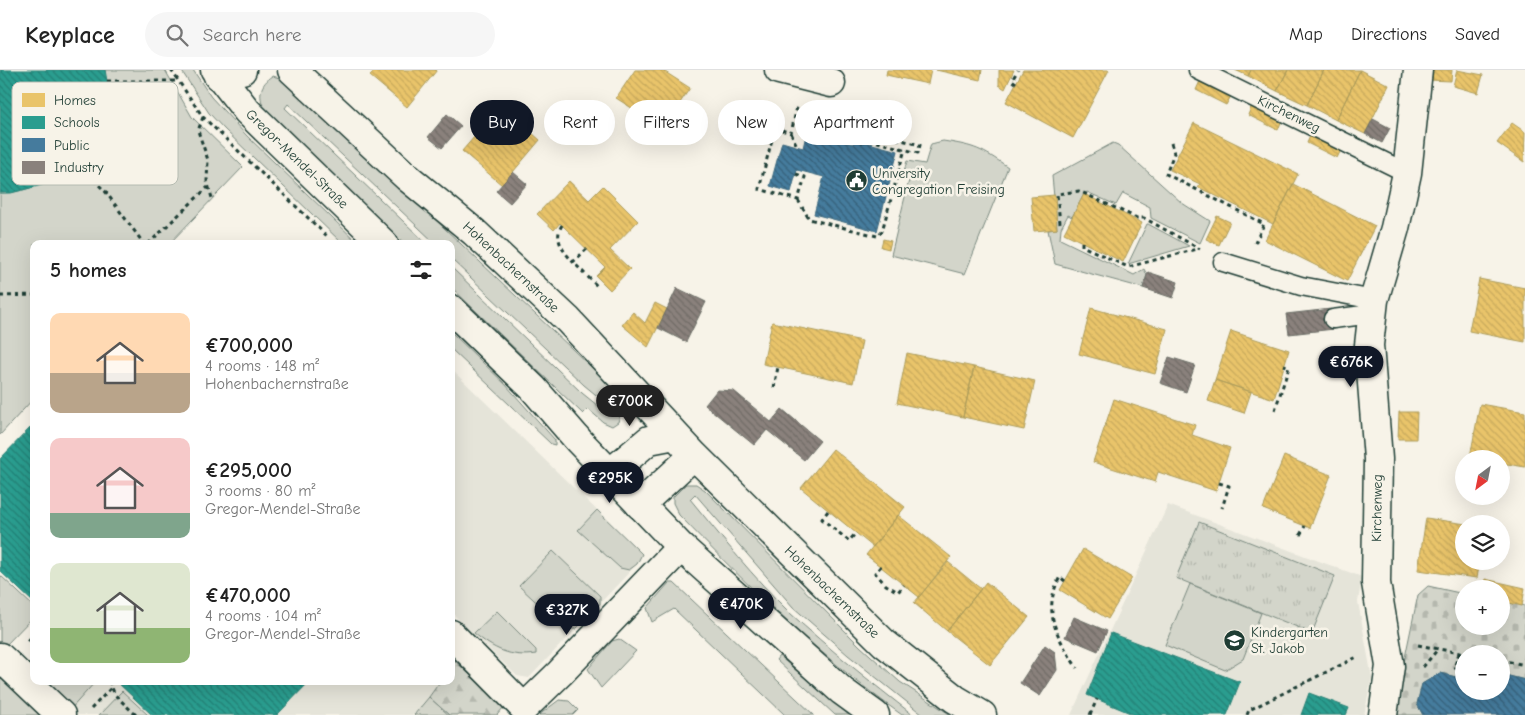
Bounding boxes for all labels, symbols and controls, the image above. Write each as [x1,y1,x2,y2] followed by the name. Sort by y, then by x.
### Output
[145,12,495,57] search box
[25,21,115,49] text: Keyplace
[163,21,191,49] icon: search
[203,24,302,46] text: Search here
[1289,24,1323,45] text: Map
[1351,24,1427,45] text: Directions
[1455,24,1500,45] text: Saved
[12,82,178,185] legend
[54,92,96,109] text: Homes
[1255,92,1323,136] street label: Kirchenweg
[470,100,534,145] chip: Buy
[544,100,615,145] chip: Rent
[625,100,708,145] chip: Filters
[718,100,785,145] chip: New
[795,100,912,145] chip: Apartment
[242,106,352,212] street label: Gregor-Mendel-Straße
[54,114,100,131] text: Schools
[54,137,90,154] text: Public
[54,159,104,176] text: Industry
[872,165,1005,198] place label: University Congregation Freising
[844,169,868,193] public building icon: University Congregation Freising
[459,218,563,316] street label: Hohenbachernstraße
[407,256,435,284] icon: filters
[50,258,127,282] text: 5 homes
[90,333,150,393] icon: home
[205,333,293,357] text: €700,000
[1316,346,1386,388] pin: €676K
[1329,353,1373,371] text: €676K
[205,357,319,375] text: 4 rooms · 148 m²
[205,375,349,393] text: Hohenbachernstraße
[595,384,665,427] pin: €700K
[607,392,653,410] text: €700K
[1455,450,1510,505] north arrow
[1455,450,1510,700] map controls
[90,458,150,518] icon: home
[205,458,292,482] text: €295,000
[575,462,645,504] pin: €295K
[588,469,632,487] text: €295K
[1368,474,1386,542] street label: Kirchenweg
[205,482,315,500] text: 3 rooms · 80 m²
[205,500,360,518] text: Gregor-Mendel-Straße
[1455,515,1510,570] button: layers
[781,542,883,642] street label: Hohenbachernstraße
[1455,580,1510,635] button: +
[90,583,150,643] icon: home
[205,583,291,607] text: €470,000
[706,588,776,630] pin: €470K
[532,594,602,636] pin: €327K
[719,595,763,613] text: €470K
[546,601,588,619] text: €327K
[205,607,321,625] text: 4 rooms · 104 m²
[1251,624,1328,657] place label: Kindergarten St. Jakob
[205,625,360,643] text: Gregor-Mendel-Straße
[1223,628,1247,652] school or university icon: Kindergarten St. Jakob
[1455,645,1510,700] button: −

